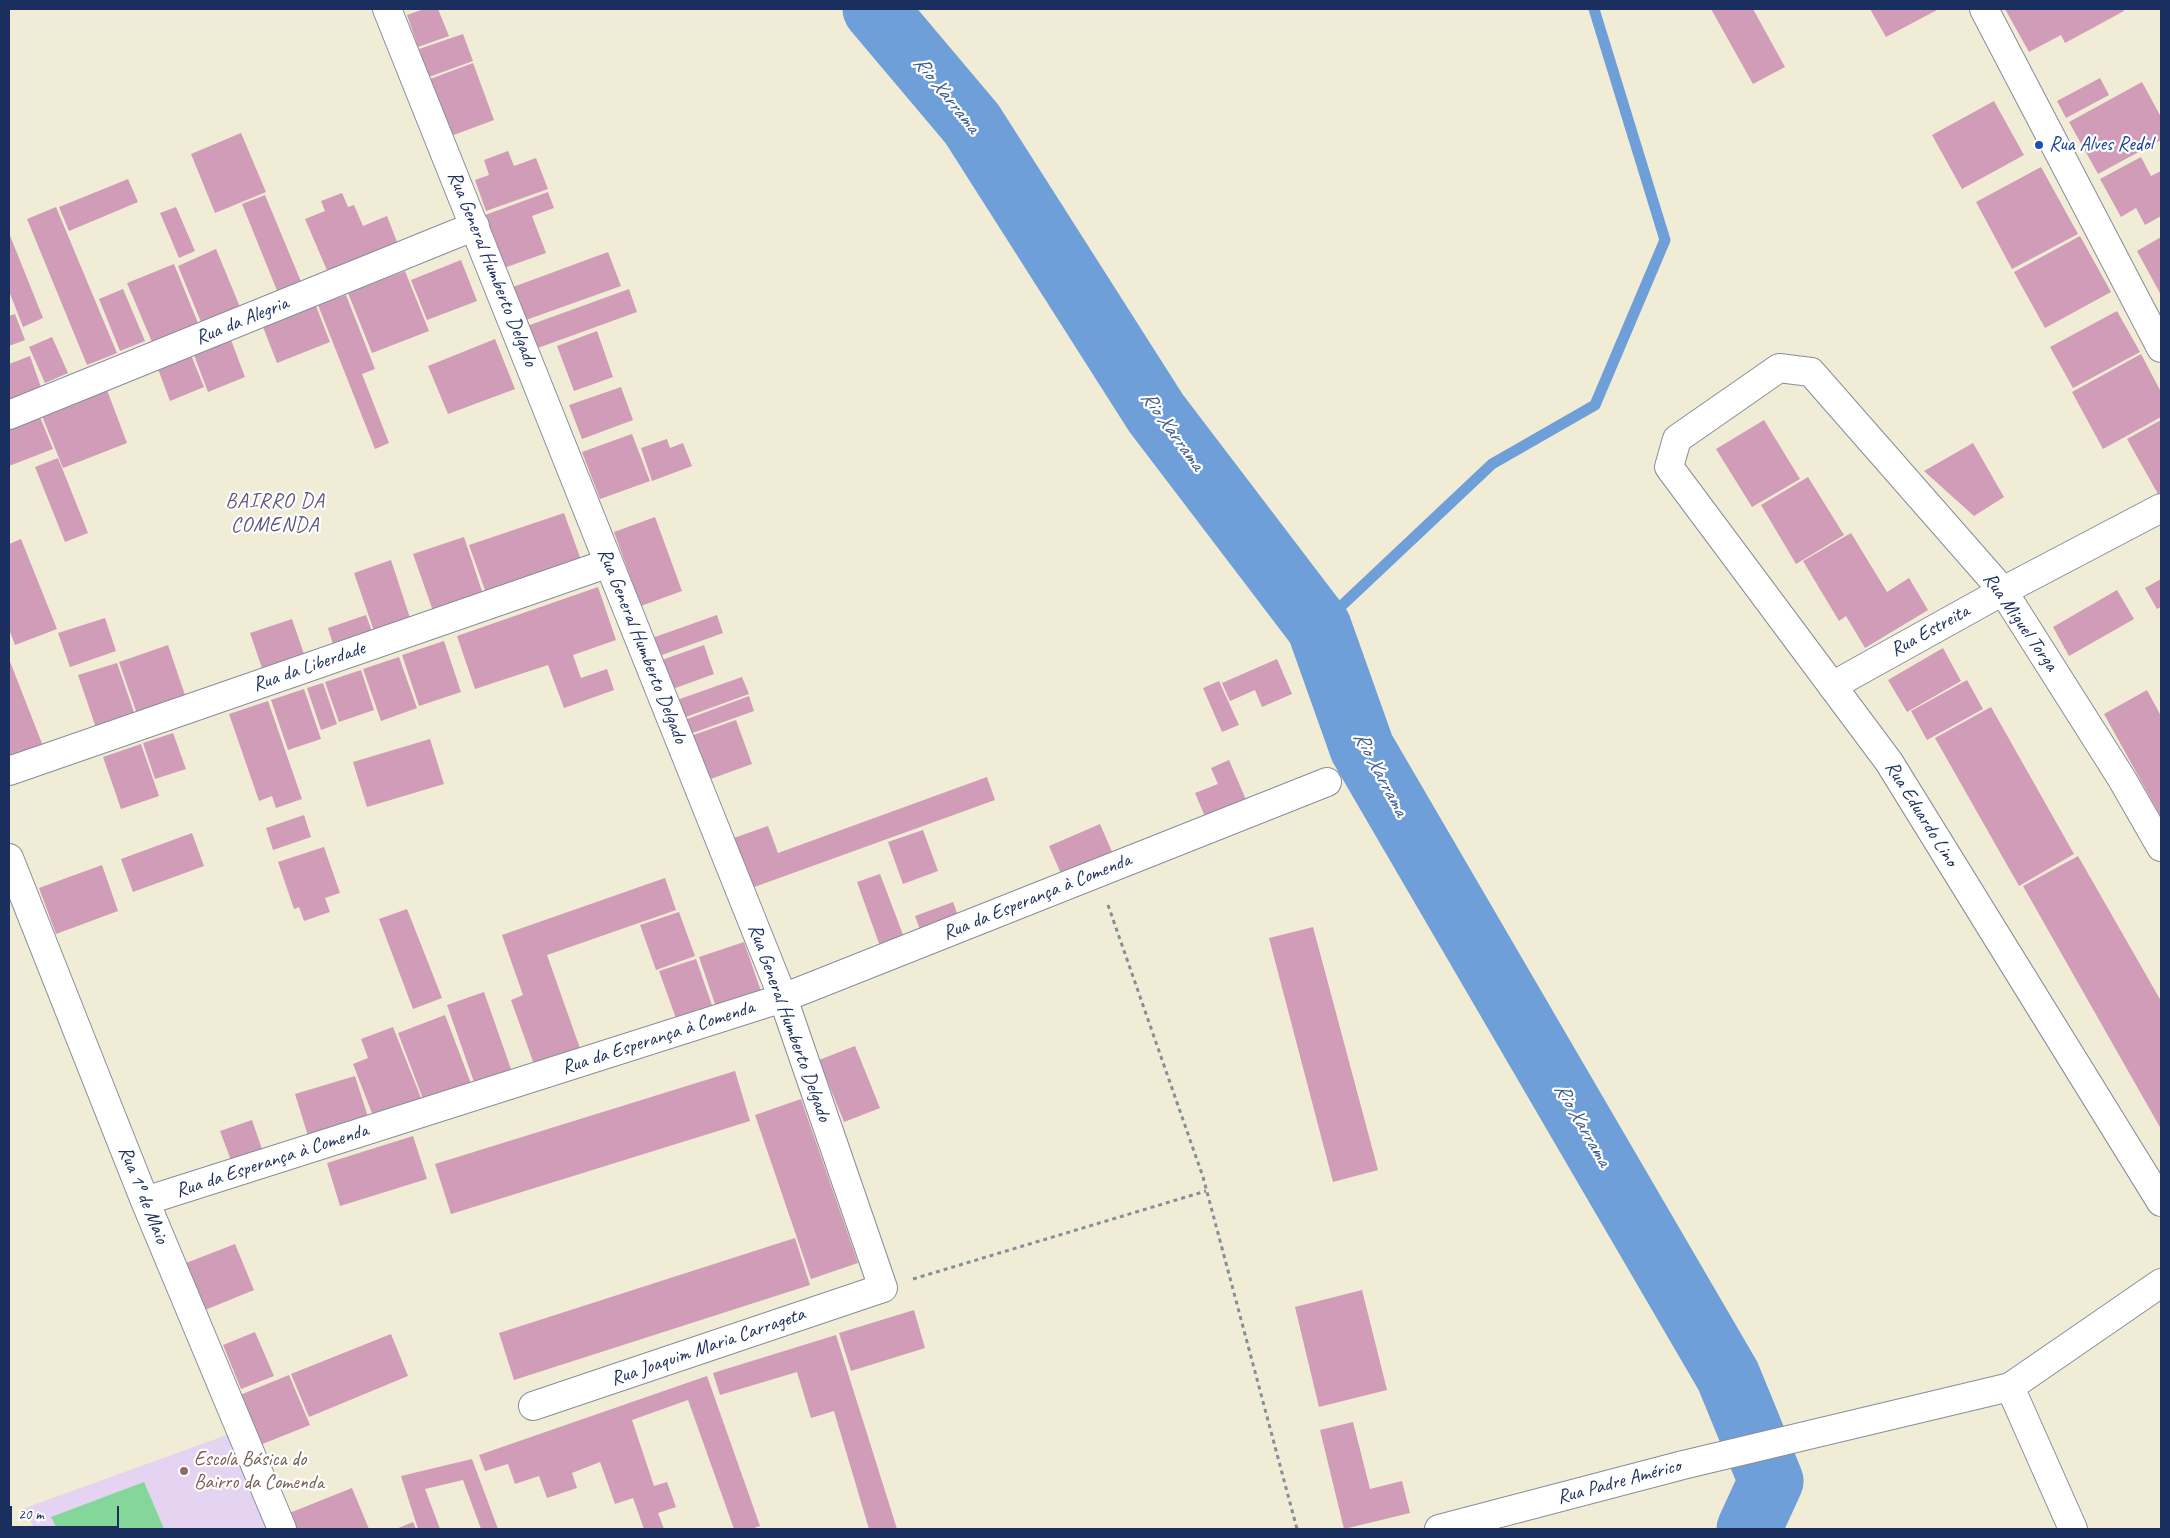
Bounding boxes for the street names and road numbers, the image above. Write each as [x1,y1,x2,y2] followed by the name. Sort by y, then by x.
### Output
[442,168,542,370] street label: Rua General Humberto Delgado
[192,292,292,350] street label: Rua da Alegria
[592,545,692,747] street label: Rua General Humberto Delgado
[1977,568,2063,676] street label: Rua Miguel Torga
[1886,599,1974,663] street label: Rua Estreita
[250,637,368,697] street label: Rua da Liberdade
[1879,757,1963,871] street label: Rua Eduardo Lino
[939,848,1135,946] street label: Rua da Esperança à Comenda
[742,921,836,1125] street label: Rua General Humberto Delgado
[559,996,757,1080] street label: Rua da Esperança à Comenda
[173,1119,371,1203] street label: Rua da Esperança à Comenda
[113,1143,173,1247] street label: Rua 1º de Maio
[608,1302,808,1392] street label: Rua Joaquim Maria Carrageta
[1555,1454,1683,1510] street label: Rua Padre Américo

